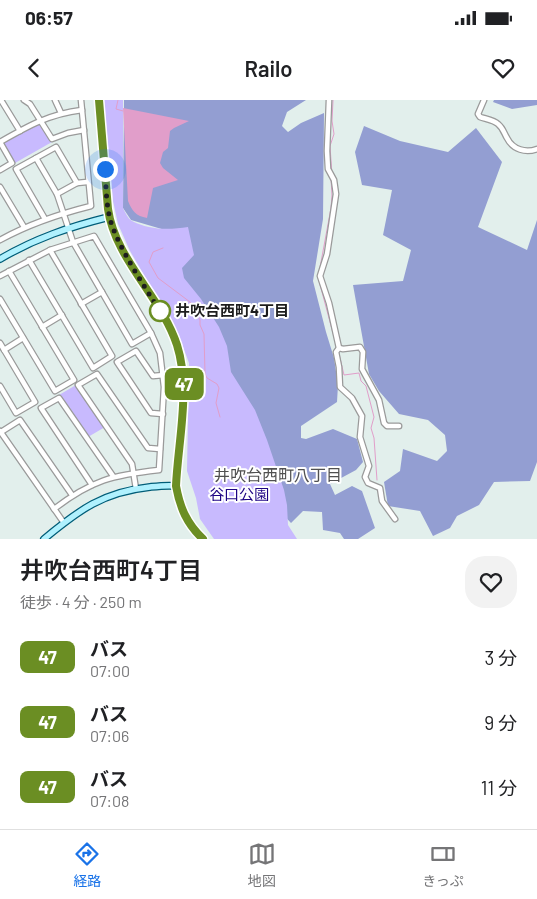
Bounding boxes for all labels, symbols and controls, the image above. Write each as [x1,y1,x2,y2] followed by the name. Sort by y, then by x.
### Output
[25,6,73,29] text: 06:57
[20,54,48,82] icon: back
[489,54,517,82] icon: heart
[244,55,293,81] text: Railo
[93,157,118,182] your location
[149,300,171,322] marker: 井吹台西町4丁目
[175,301,289,319] place label: 井吹台西町4丁目
[162,368,206,400] line badge: 47
[175,373,193,395] text: 47
[214,465,342,484] district label: 井吹台西町八丁目
[209,485,269,503] park label: 谷口公園
[20,555,202,584] text: 井吹台西町4丁目
[465,556,517,608] button: heart
[20,592,142,611] text: 徒歩 · 4 分 · 250 m
[90,637,128,660] text: バス
[38,646,57,668] text: 47
[484,646,517,669] text: 3 分
[90,661,130,680] text: 07:00
[90,702,128,725] text: バス
[38,711,57,733] text: 47
[484,711,517,734] text: 9 分
[90,726,129,745] text: 07:06
[90,767,128,790] text: バス
[38,776,57,798] text: 47
[481,776,517,799] text: 11 分
[90,791,129,810] text: 07:08
[73,840,101,890] tab: 経路
[248,840,276,890] tab: 地図
[422,840,464,890] tab: きっぷ

